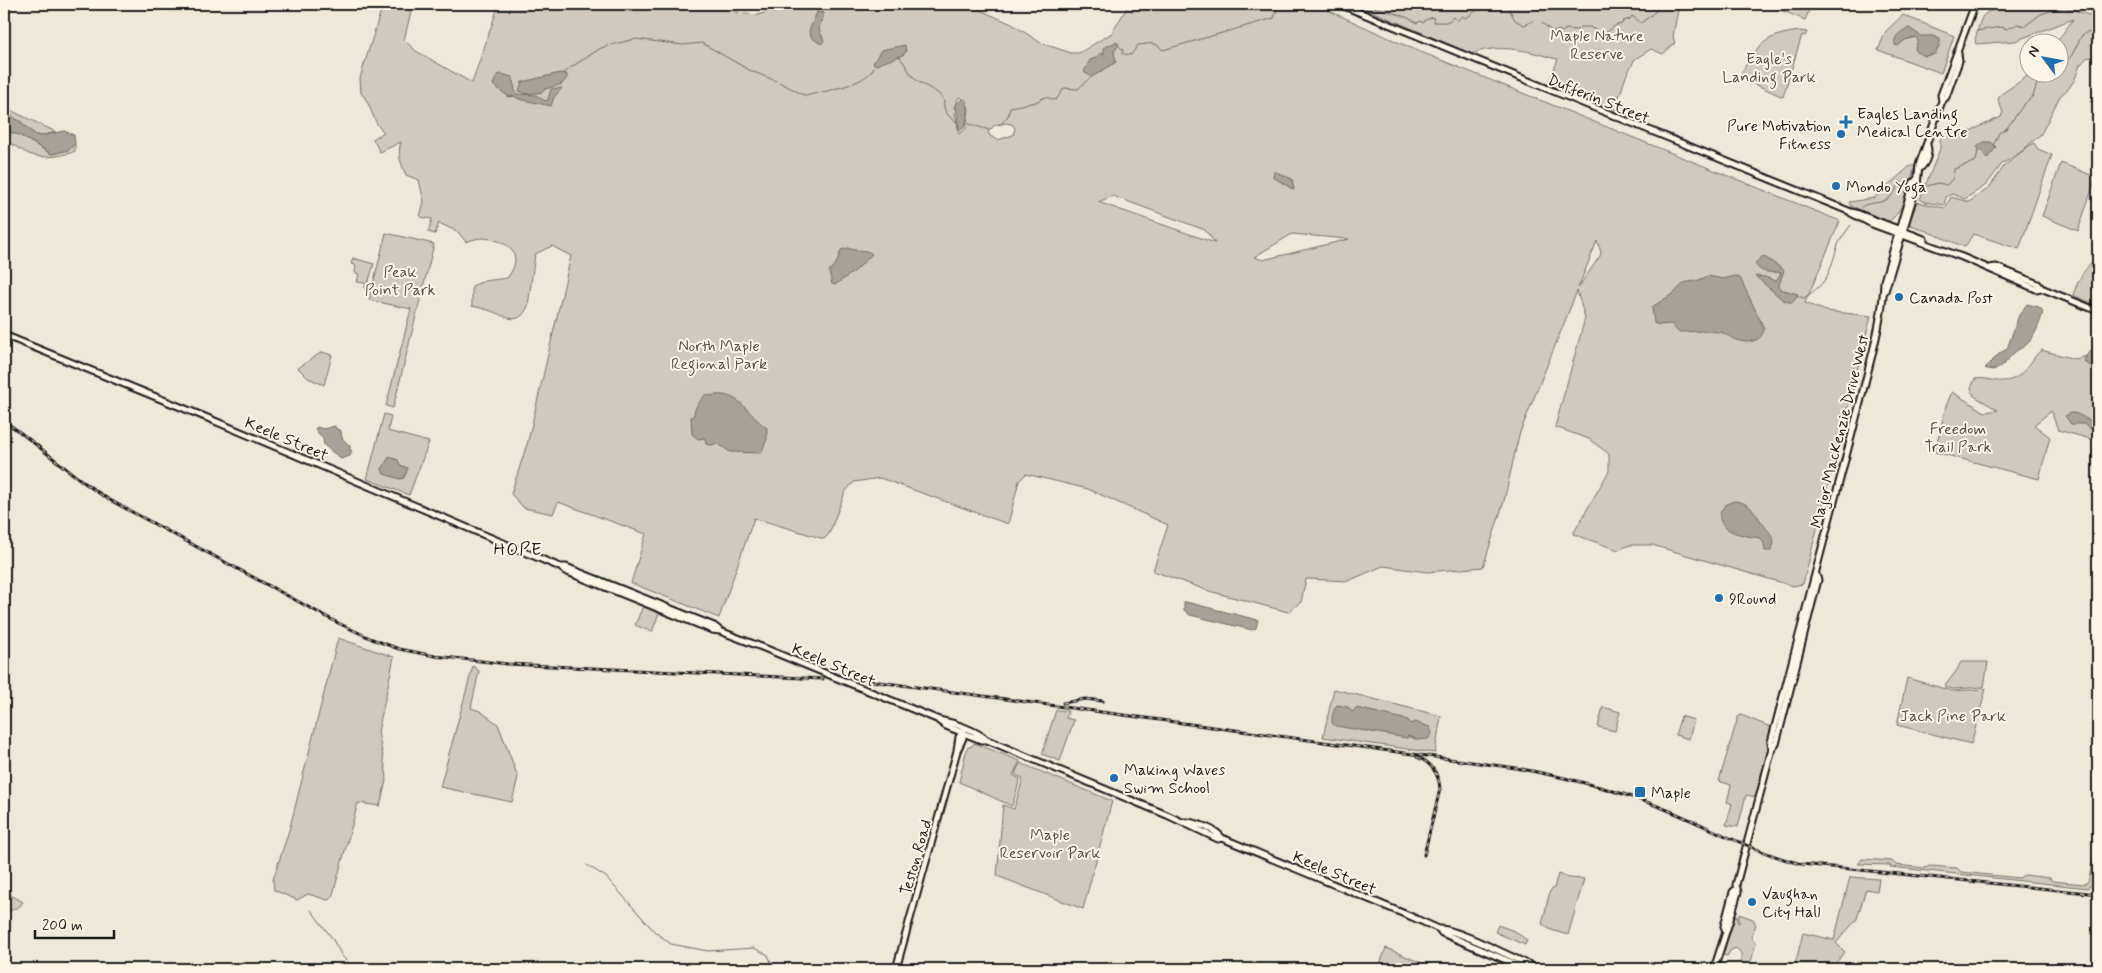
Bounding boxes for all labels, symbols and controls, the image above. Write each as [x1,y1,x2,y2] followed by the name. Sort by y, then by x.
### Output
[1550,26,1644,65] park label: Maple Nature Reserve
[2020,32,2070,82] north arrow
[2024,43,2044,60] text: N
[1722,49,1816,89] park label: Eagle's Landing Park
[1544,69,1653,130] street label: Dufferin Street
[1857,104,1967,143] place label: Eagles Landing Medical Centre
[1839,115,1853,129] marker: Eagles Landing Medical Centre
[1727,116,1831,155] place label: Pure Motivation Fitness
[1835,128,1847,140] marker: Pure Motivation Fitness
[1846,177,1926,199] place label: Mondo Yoga
[1830,180,1842,192] marker: Mondo Yoga
[365,262,435,301] park label: Peak Point Park
[1909,288,1993,309] place label: Canada Post
[1893,291,1905,303] marker: Canada Post
[1806,332,1875,531] street label: Major MacKenzie Drive West
[671,336,767,376] park label: North Maple Regional Park
[241,412,332,467] street label: Keele Street
[1925,419,1992,458] park label: Freedom Trail Park
[493,538,543,562] district label: HOPE
[1729,589,1776,610] place label: 9Round
[1713,592,1725,604] marker: 9Round
[788,638,879,693] street label: Keele Street
[1900,706,2006,727] park label: Jack Pine Park
[1124,760,1225,799] place label: Making Waves Swim School
[1108,772,1120,784] marker: Making Waves Swim School
[1651,783,1691,804] place label: Maple
[1633,785,1647,799] marker: Maple
[896,817,937,898] street label: Teston Road
[999,825,1101,864] park label: Maple Reservoir Park
[1289,846,1380,901] street label: Keele Street
[1762,884,1820,923] place label: Vaughan City Hall
[1746,896,1758,908] marker: Vaughan City Hall
[35,908,114,940] scale bar
[42,916,83,936] text: 200 m

